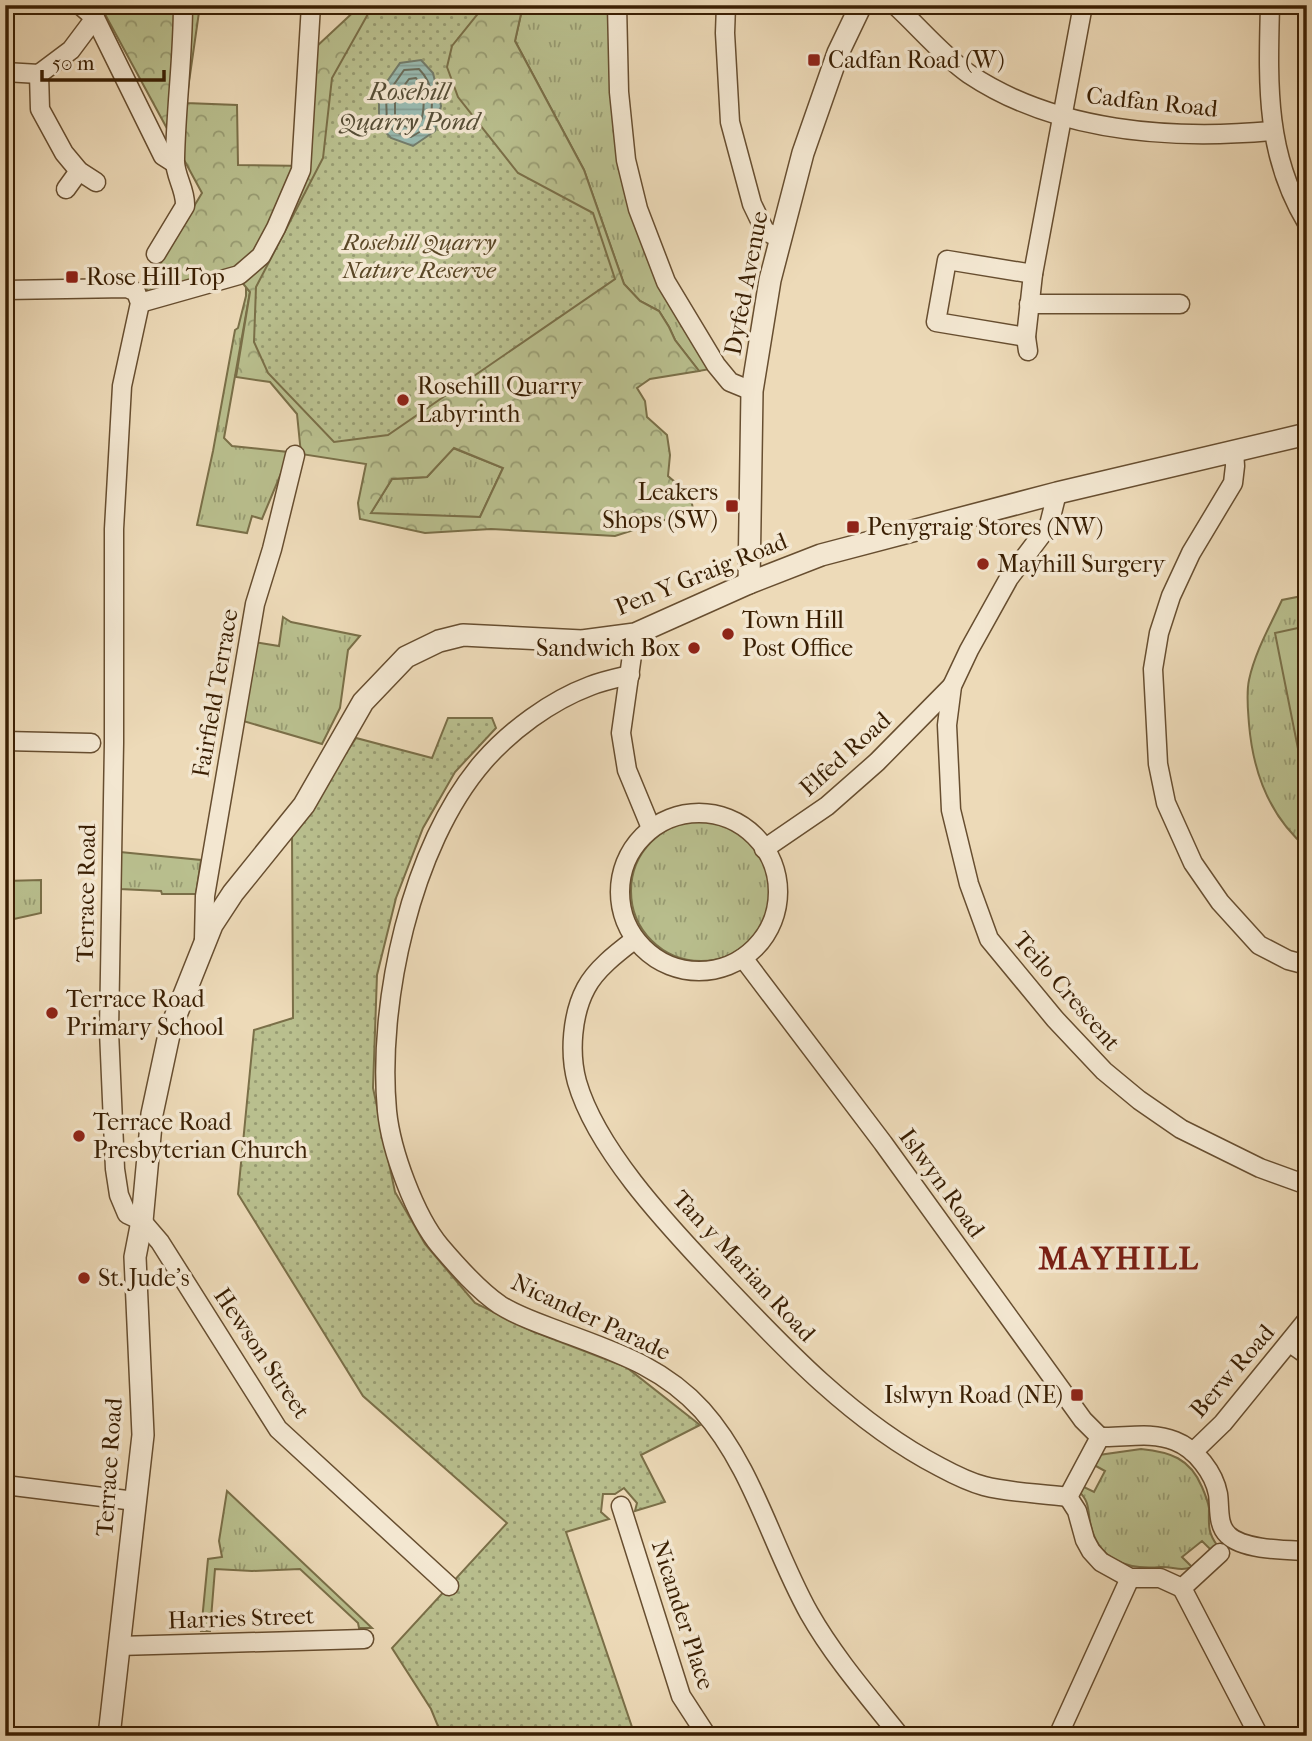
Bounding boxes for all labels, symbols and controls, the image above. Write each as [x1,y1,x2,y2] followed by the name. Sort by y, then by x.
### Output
[42,38,164,82] scale bar
[828,46,1005,74] place label: Cadfan Road (W)
[52,51,95,75] text: 50 m
[806,52,822,68] marker: Cadfan Road (W)
[338,76,483,137] water label: Rosehill Quarry Pond
[1085,81,1220,123] street label: Cadfan Road
[718,208,774,357] street label: Dyfed Avenue
[340,228,497,284] park label: Rosehill Quarry Nature Reserve
[86,263,225,291] place label: Rose Hill Top
[64,269,80,285] marker: Rose Hill Top
[417,372,583,428] place label: Rosehill Quarry Labyrinth
[395,392,411,408] marker: Rosehill Quarry Labyrinth
[602,478,718,534] place label: Leakers Shops (SW)
[724,498,740,514] marker: Leakers Shops (SW)
[867,513,1103,541] place label: Penygraig Stores (NW)
[845,519,861,535] marker: Penygraig Stores (NW)
[611,526,792,621] street label: Pen Y Graig Road
[997,550,1166,578] place label: Mayhill Surgery
[975,556,991,572] marker: Mayhill Surgery
[186,606,244,780] street label: Fairfield Terrace
[742,606,853,662] place label: Town Hill Post Office
[720,626,736,642] marker: Town Hill Post Office
[536,634,680,662] place label: Sandwich Box
[686,640,702,656] marker: Sandwich Box
[794,705,897,802] street label: Elfed Road
[71,823,101,963] street label: Terrace Road
[1008,926,1127,1057] street label: Teilo Crescent
[66,985,224,1041] place label: Terrace Road Primary School
[44,1005,60,1021] marker: Terrace Road Primary School
[93,1108,308,1164] place label: Terrace Road Presbyterian Church
[893,1123,991,1244] street label: Islwyn Road
[71,1128,87,1144] marker: Terrace Road Presbyterian Church
[667,1185,822,1348] street label: Tan y Marian Road
[1038,1240,1200,1277] district label: MAYHILL
[98,1264,190,1292] place label: St. Jude's
[507,1268,675,1366] street label: Nicander Parade
[76,1270,92,1286] marker: St. Jude's
[208,1282,316,1424] street label: Hewson Street
[1184,1318,1281,1423] street label: Berw Road
[884,1381,1063,1409] place label: Islwyn Road (NE)
[1069,1387,1085,1403] marker: Islwyn Road (NE)
[90,1396,128,1537] street label: Terrace Road
[646,1537,720,1693] street label: Nicander Place
[167,1601,315,1635] street label: Harries Street

